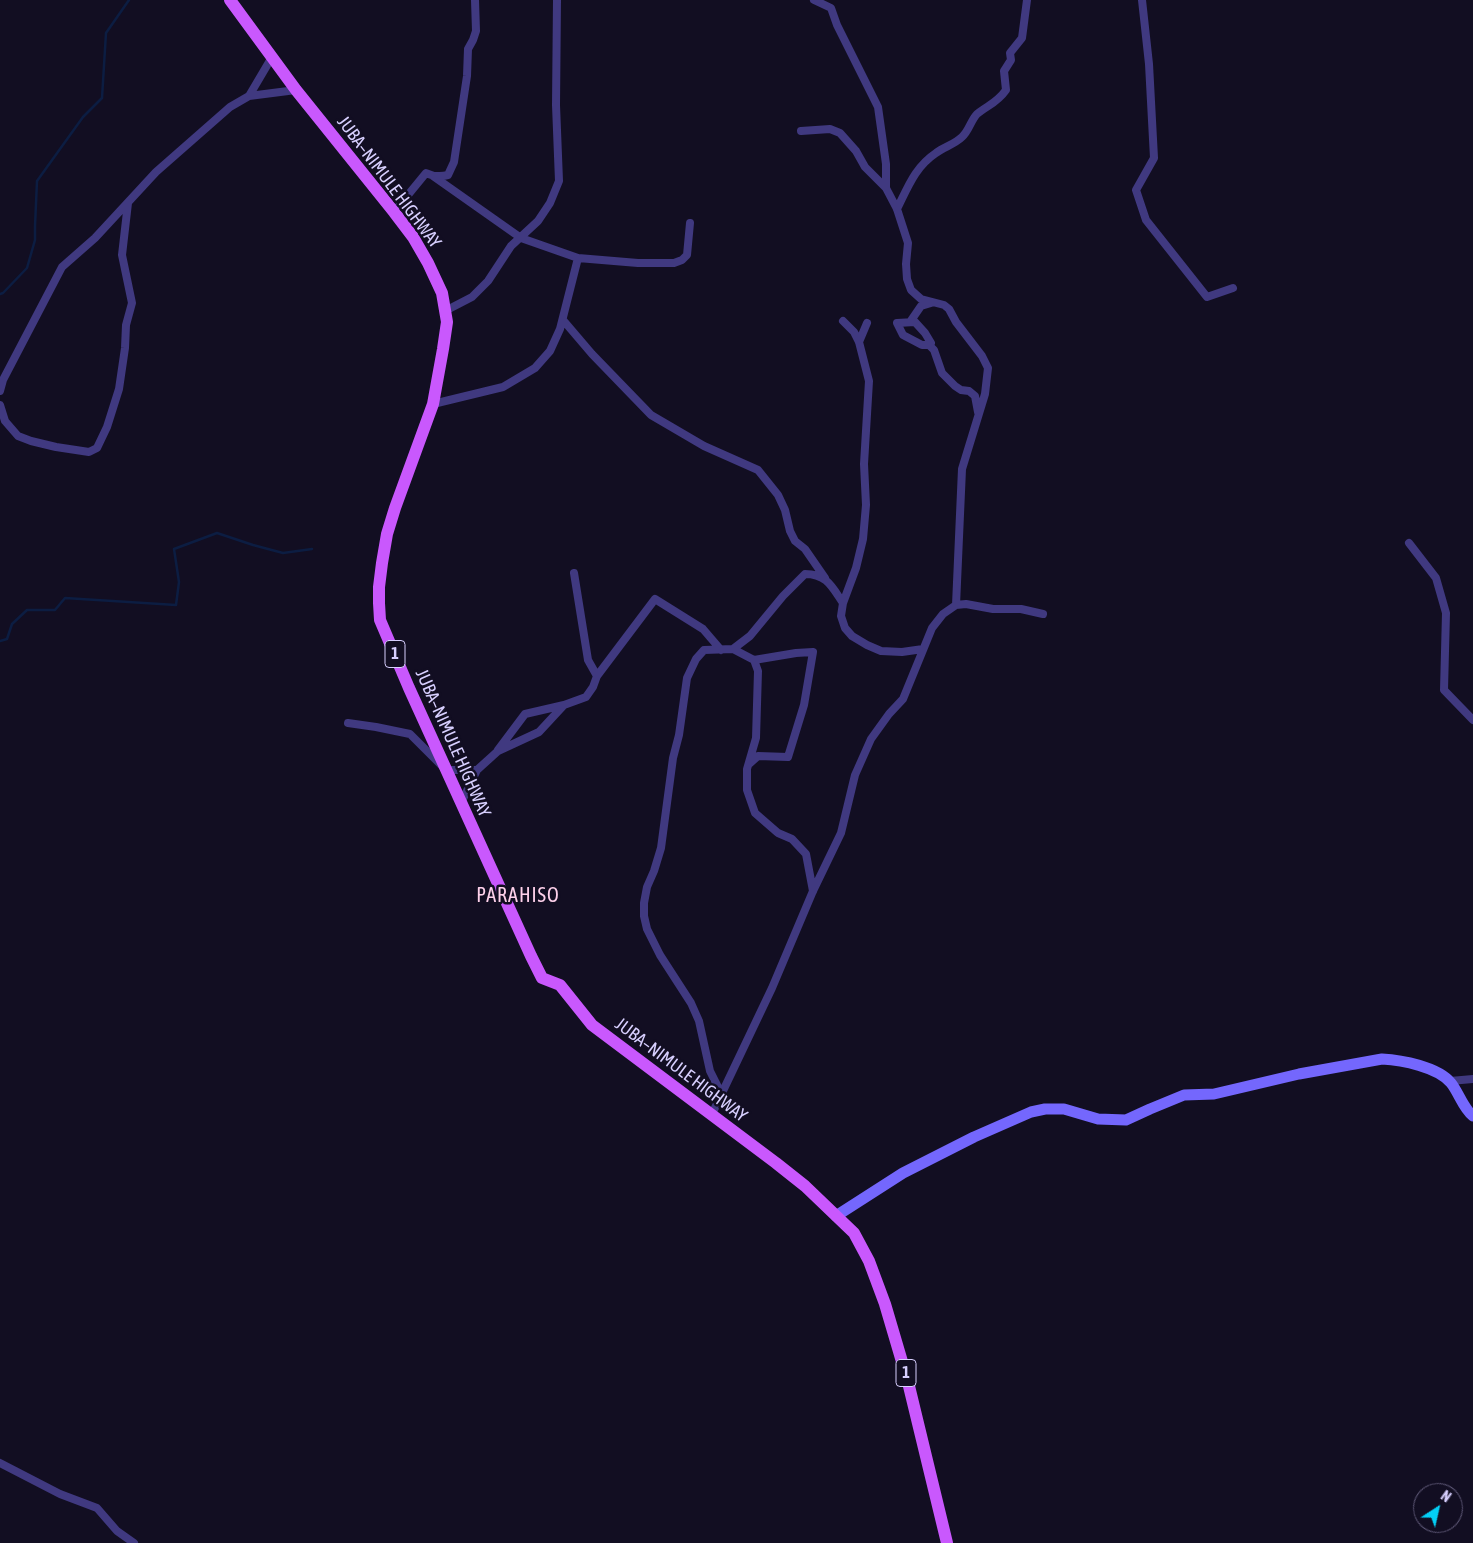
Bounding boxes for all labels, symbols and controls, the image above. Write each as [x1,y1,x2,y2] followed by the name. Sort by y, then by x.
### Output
[332,112,446,252] street label: JUBA–NIMULE HIGHWAY
[385,641,405,668] road number: 1
[411,666,495,820] street label: JUBA–NIMULE HIGHWAY
[475,884,561,908] district label: PARAHISO
[611,1013,751,1127] street label: JUBA–NIMULE HIGHWAY
[896,1360,916,1386] road number: 1
[1413,1483,1463,1533] north arrow
[1438,1488,1454,1505] text: N

